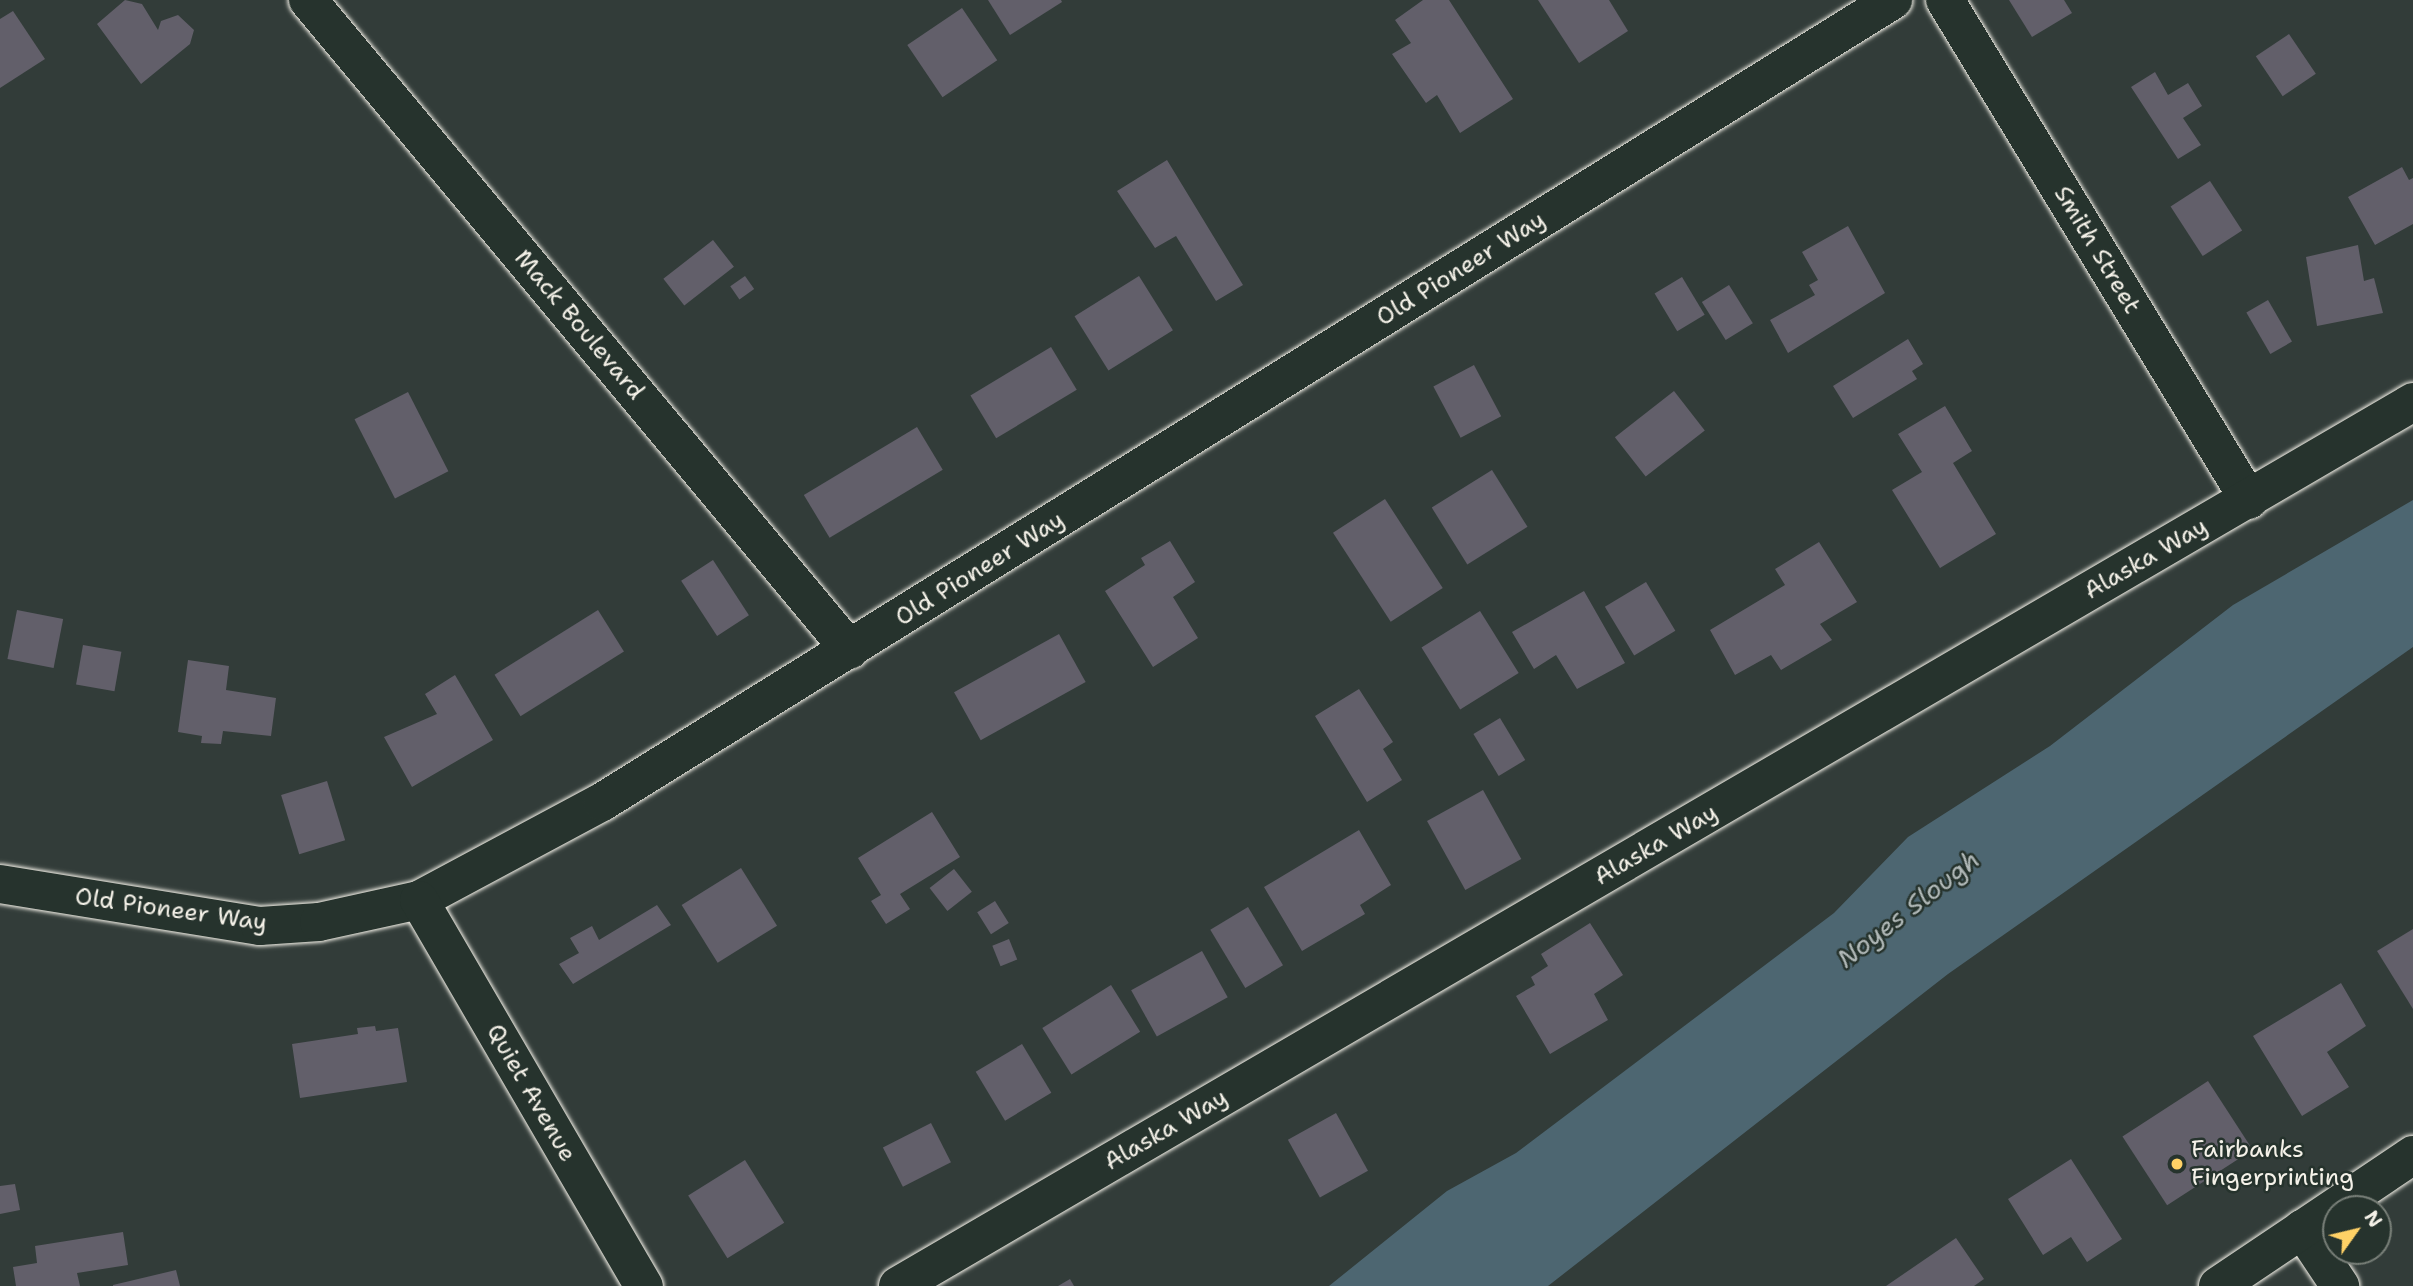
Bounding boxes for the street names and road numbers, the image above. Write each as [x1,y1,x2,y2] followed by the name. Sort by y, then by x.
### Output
[2048,181,2146,319] street label: Smith Street
[1371,205,1551,333] street label: Old Pioneer Way
[508,244,650,406] street label: Mack Boulevard
[890,505,1070,633] street label: Old Pioneer Way
[2079,512,2213,606] street label: Alaska Way
[1589,798,1723,892] street label: Alaska Way
[73,882,269,938] street label: Old Pioneer Way
[480,1019,582,1167] street label: Quiet Avenue
[1099,1083,1233,1177] street label: Alaska Way

